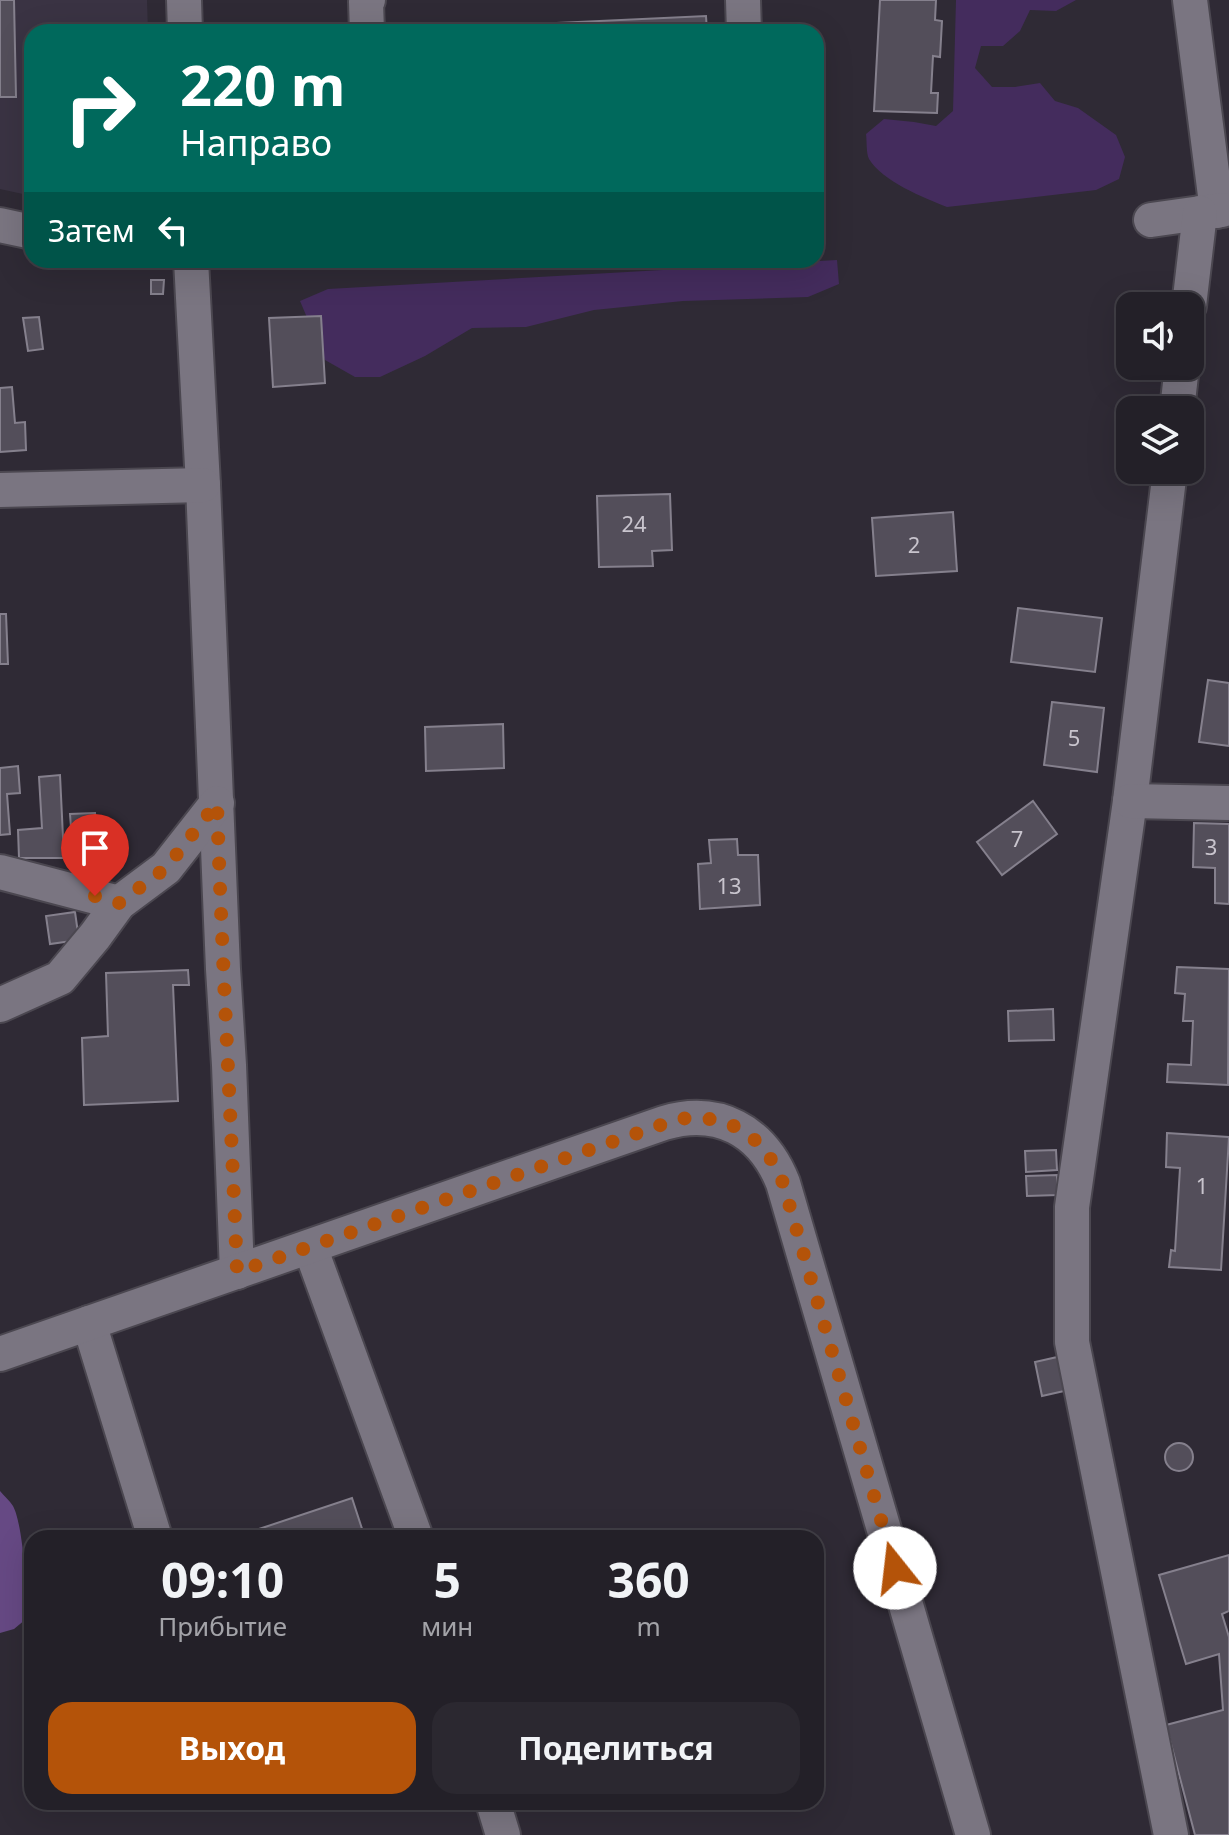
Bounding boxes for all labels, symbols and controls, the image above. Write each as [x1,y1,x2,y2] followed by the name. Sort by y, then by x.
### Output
[180,46,345,122] text: 220 m
[48,56,152,160] icon: right
[180,118,332,167] text: Направо
[151,208,195,252] icon: left
[48,210,135,251] text: Затем
[1116,292,1204,484] map controls
[1116,292,1204,380] button: sound
[1116,396,1204,484] button: layers
[621,508,647,538] house number: 24
[908,529,920,559] house number: 2
[1068,722,1080,752] house number: 5
[61,814,129,896] pin
[1011,823,1023,853] house number: 7
[73,826,117,870] icon: arrive
[1205,831,1217,861] house number: 3
[716,870,742,900] house number: 13
[1196,1170,1208,1200] house number: 1
[853,1526,937,1610] position arrow
[161,1547,284,1612] text: 09:10
[433,1547,461,1612] text: 5
[607,1547,690,1612] text: 360
[158,1608,287,1644] text: Прибытие
[421,1608,473,1644] text: мин
[636,1608,661,1644] text: m
[48,1702,416,1794] button: Выход
[432,1702,800,1794] button: Поделиться

